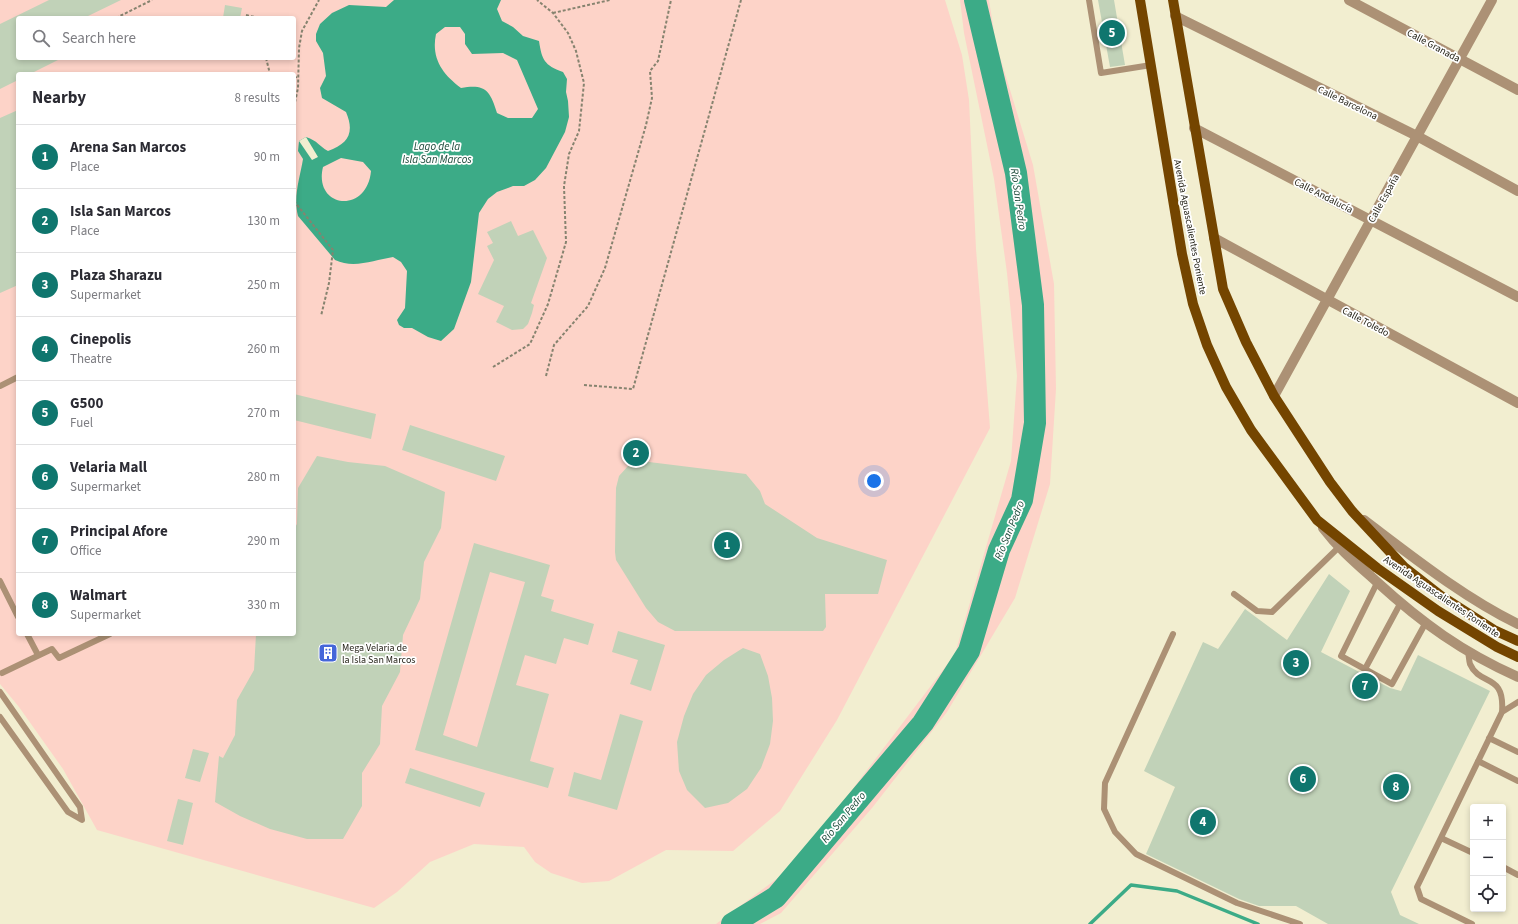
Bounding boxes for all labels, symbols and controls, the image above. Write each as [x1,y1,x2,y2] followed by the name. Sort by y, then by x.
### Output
[16,16,296,60] search box
[1099,18,1125,48] pin: 5
[1404,26,1463,66] street label: Calle Granada
[30,27,52,49] icon: search
[62,28,136,49] text: Search here
[1315,82,1380,123] street label: Calle Barcelona
[32,86,86,110] text: Nearby
[235,89,280,107] text: 8 results
[70,137,186,158] text: Arena San Marcos
[402,139,472,167] water label: Lago de la Isla San Marcos
[42,148,48,166] text: 1
[254,148,280,166] text: 90 m
[70,158,99,176] text: Place
[1170,158,1210,296] street label: Avenida Aguascalientes Poniente
[1007,167,1030,231] water label: Río San Pedro
[1365,172,1403,225] street label: Calle España
[1292,175,1355,217] street label: Calle Andalucía
[70,201,171,222] text: Isla San Marcos
[42,212,48,230] text: 2
[247,212,280,230] text: 130 m
[70,222,99,240] text: Place
[70,265,162,286] text: Plaza Sharazu
[42,276,48,294] text: 3
[247,276,280,294] text: 250 m
[70,286,141,304] text: Supermarket
[1340,304,1392,340] street label: Calle Toledo
[70,329,131,350] text: Cinepolis
[42,340,48,358] text: 4
[247,340,280,358] text: 260 m
[70,350,112,368] text: Theatre
[70,393,103,414] text: G500
[42,404,48,422] text: 5
[247,404,280,422] text: 270 m
[70,414,93,432] text: Fuel
[623,438,649,468] pin: 2
[70,457,147,478] text: Velaria Mall
[42,468,48,486] text: 6
[247,468,280,486] text: 280 m
[864,471,884,491] your location
[70,478,141,496] text: Supermarket
[991,498,1028,562] water label: Río San Pedro
[70,521,168,542] text: Principal Afore
[714,530,740,560] pin: 1
[42,532,48,550] text: 7
[247,532,280,550] text: 290 m
[70,542,101,560] text: Office
[1381,553,1502,641] street label: Avenida Aguascalientes Poniente
[70,585,127,606] text: Walmart
[42,596,48,614] text: 8
[247,596,280,614] text: 330 m
[70,606,141,624] text: Supermarket
[342,641,415,667] place label: Mega Velaria de la Isla San Marcos
[317,642,339,664] building icon: Mega Velaria de la Isla San Marcos
[1283,648,1309,678] pin: 3
[1352,671,1378,701] pin: 7
[1290,764,1316,794] pin: 6
[1383,772,1409,802] pin: 8
[818,788,869,846] water label: Río San Pedro
[1470,804,1506,912] map controls
[1470,804,1506,840] button: +
[1190,807,1216,837] pin: 4
[1470,840,1506,876] button: −
[1470,876,1506,912] button: locate

